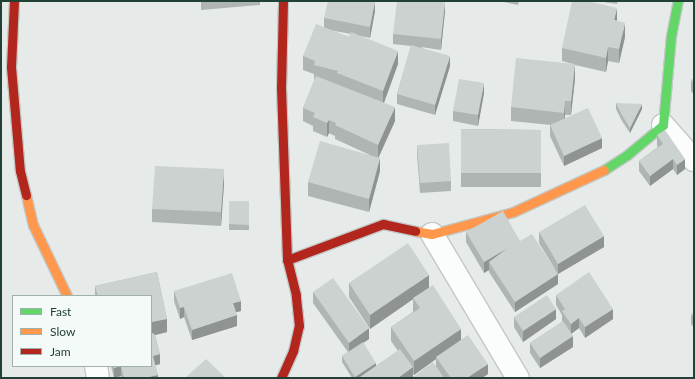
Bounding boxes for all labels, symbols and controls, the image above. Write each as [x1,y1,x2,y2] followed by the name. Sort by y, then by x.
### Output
[12,295,152,367] legend
[50,304,71,319] text: Fast
[50,324,75,339] text: Slow
[50,344,71,359] text: Jam

